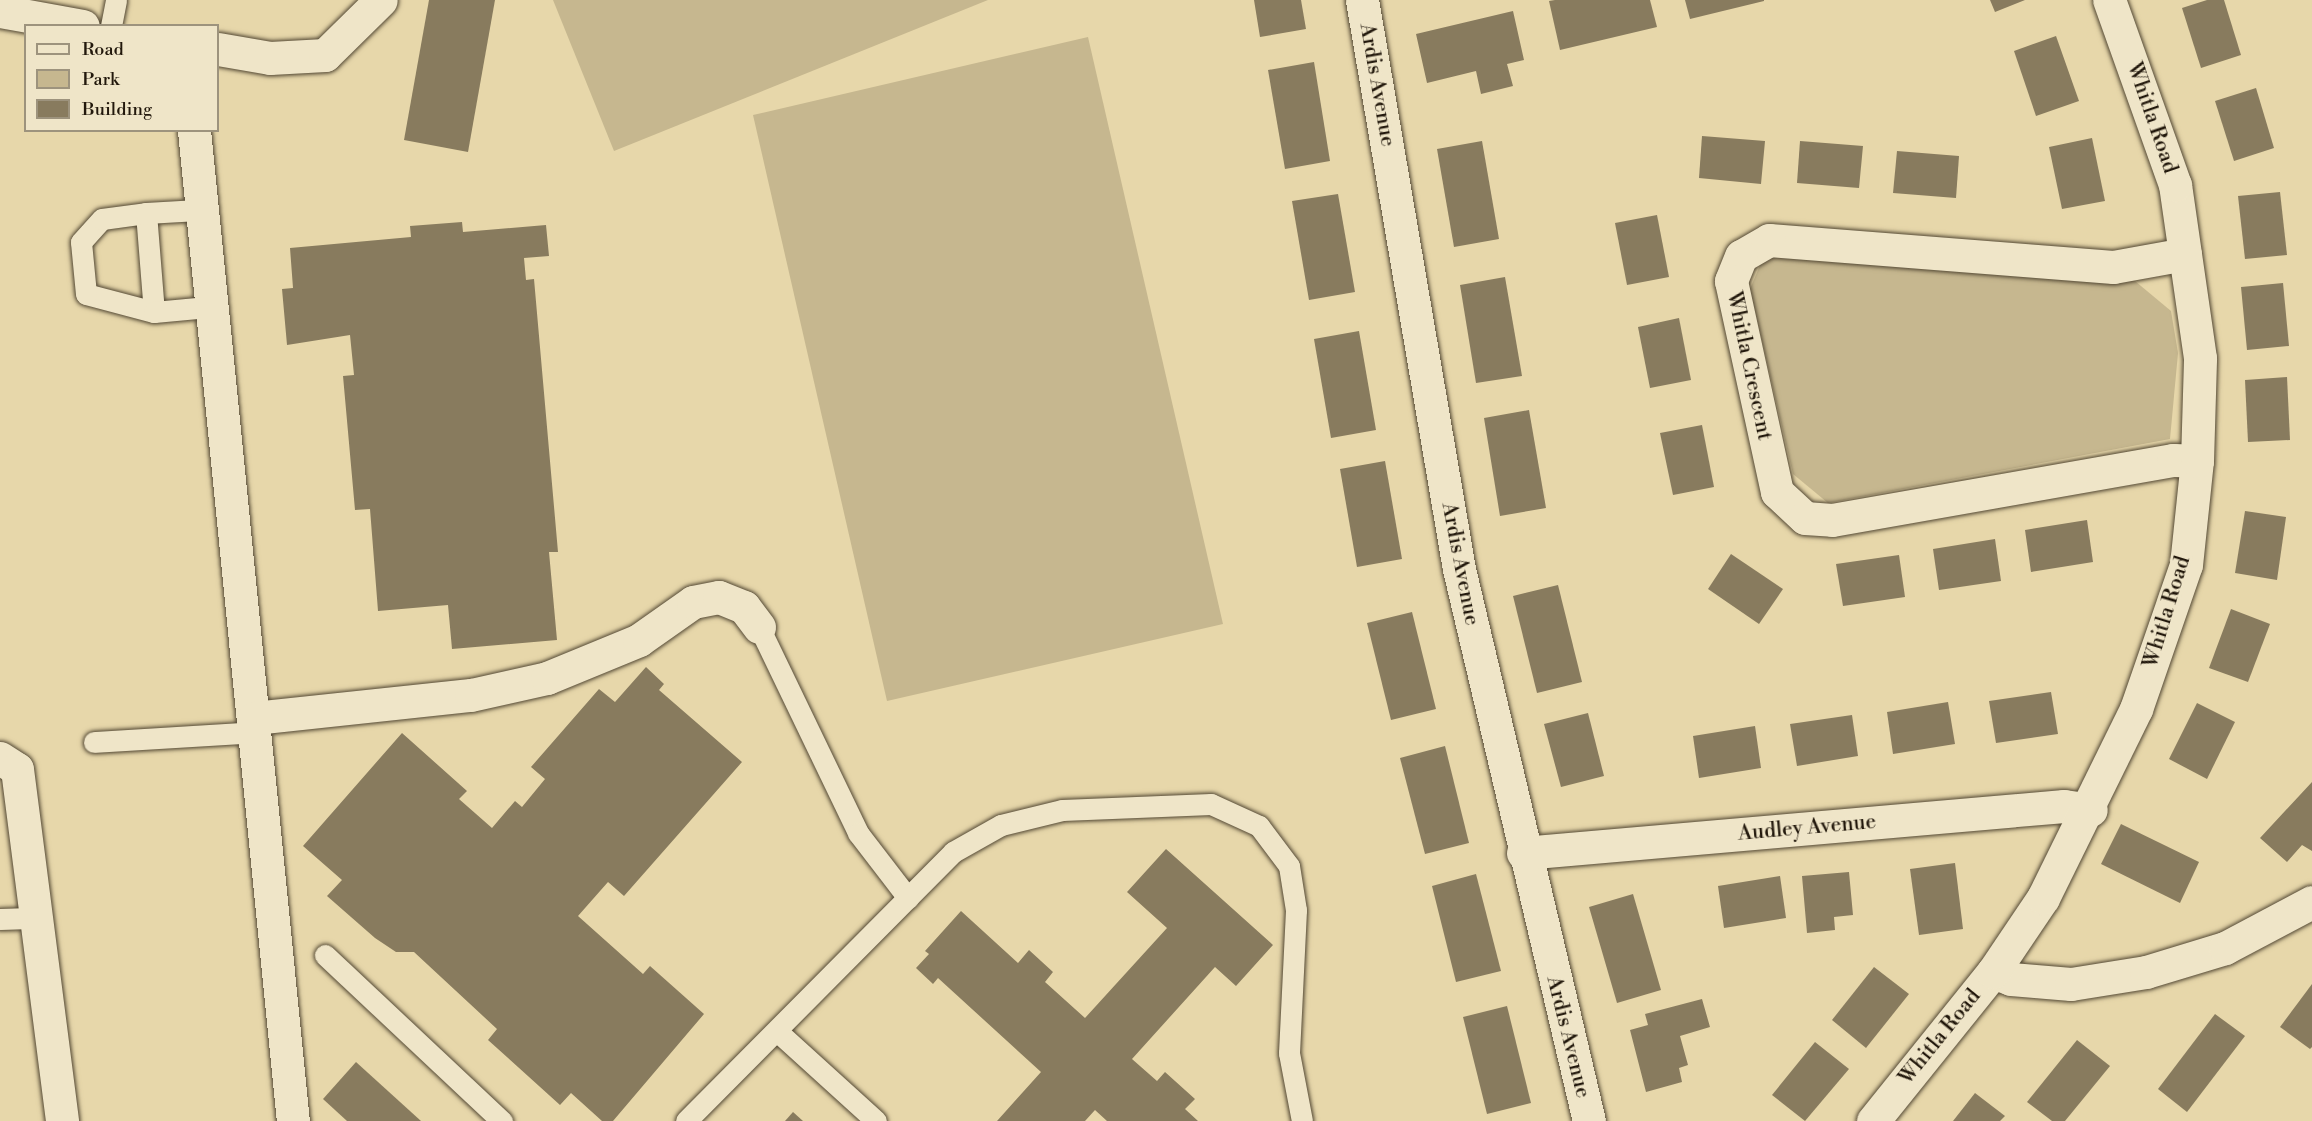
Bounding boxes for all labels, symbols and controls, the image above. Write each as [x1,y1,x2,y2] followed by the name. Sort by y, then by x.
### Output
[1354,21,1400,149] street label: Ardis Avenue
[24,24,219,132] legend
[82,38,124,61] text: Road
[2121,59,2183,177] street label: Whitla Road
[82,68,119,91] text: Park
[82,98,152,121] text: Building
[1721,289,1777,443] street label: Whitla Crescent
[1436,500,1484,628] street label: Ardis Avenue
[2138,553,2196,671] street label: Whitla Road
[1737,809,1877,847] street label: Audley Avenue
[1541,973,1595,1101] street label: Ardis Avenue
[1894,984,1986,1090] street label: Whitla Road

